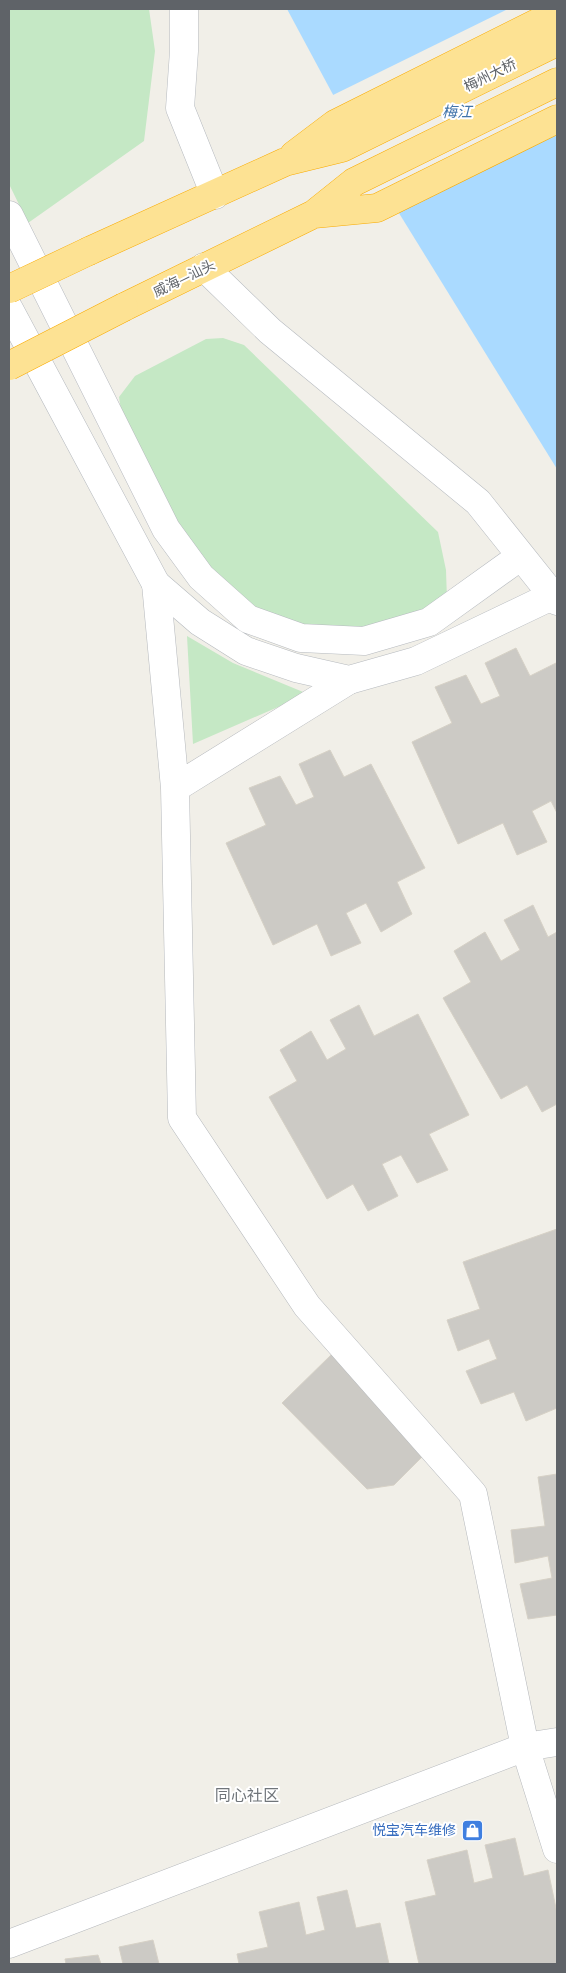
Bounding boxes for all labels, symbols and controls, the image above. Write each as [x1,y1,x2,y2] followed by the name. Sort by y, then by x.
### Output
[461,56,519,94] street label: 梅州大桥
[442,103,474,120] water label: 梅江
[150,256,218,300] street label: 威海—汕头
[215,1786,279,1804] district label: 同心社区
[460,1818,484,1842] shop icon: 悦宝汽车维修
[372,1822,456,1838] place label: 悦宝汽车维修

